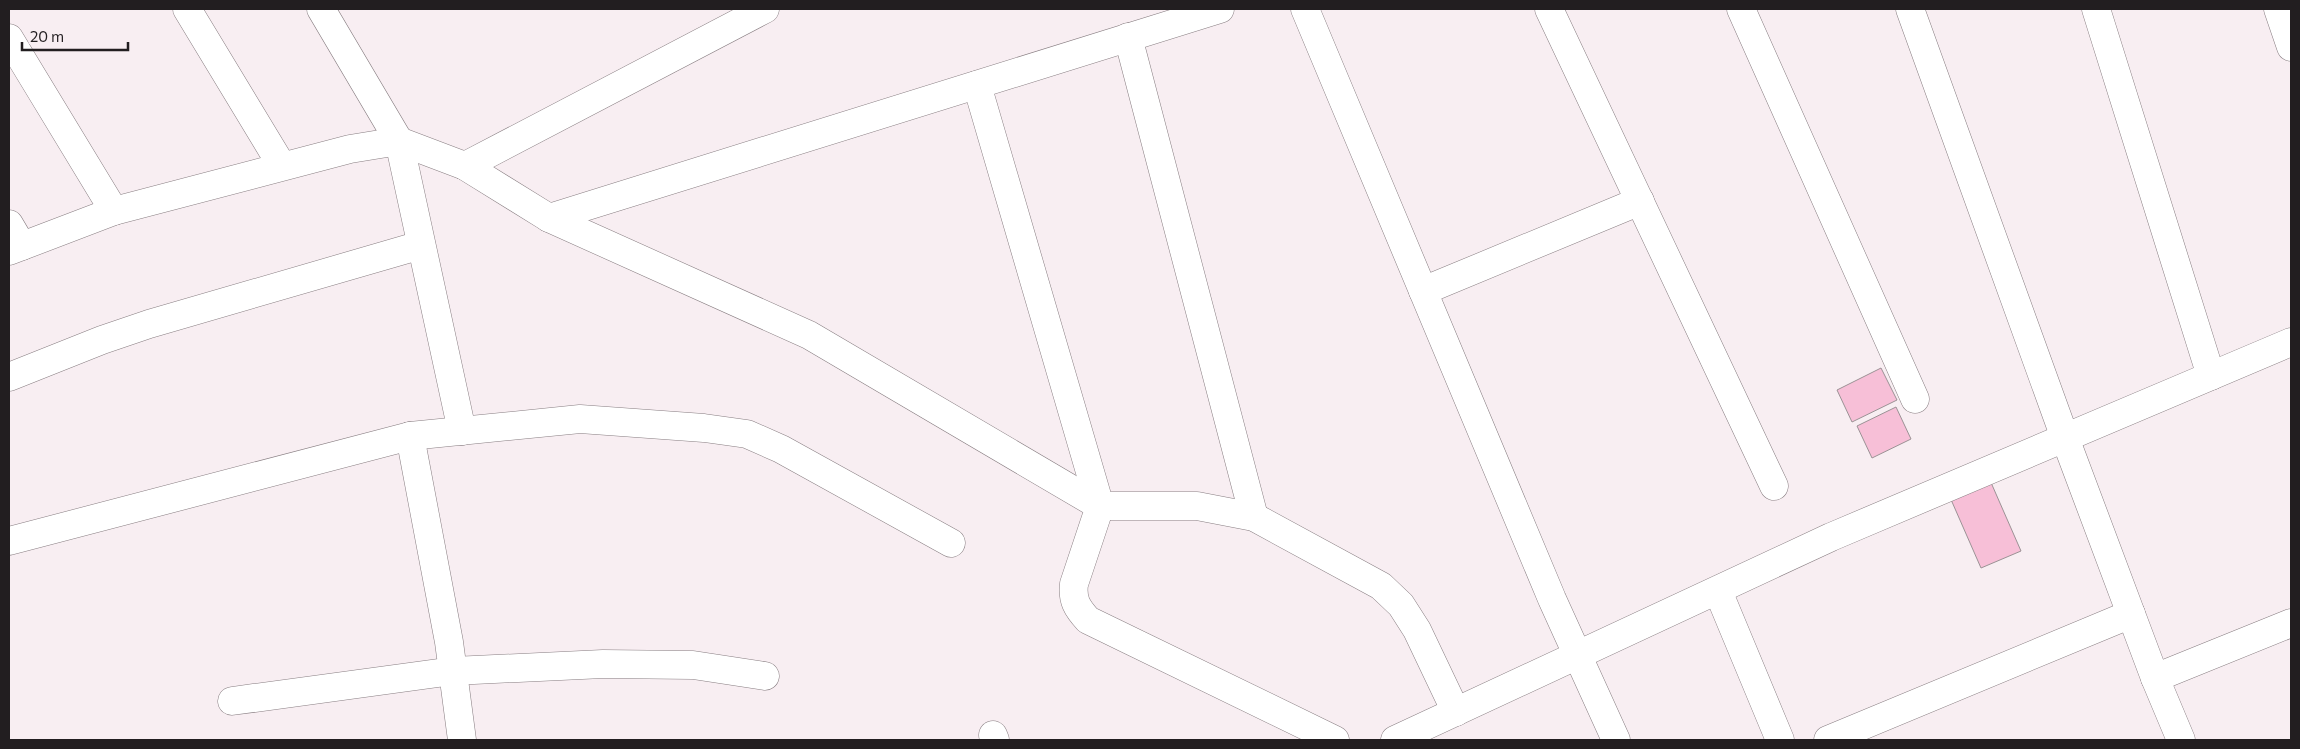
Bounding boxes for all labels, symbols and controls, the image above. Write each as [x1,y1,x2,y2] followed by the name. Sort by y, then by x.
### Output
[22,20,129,52] scale bar
[30,27,64,45] text: 20 m

